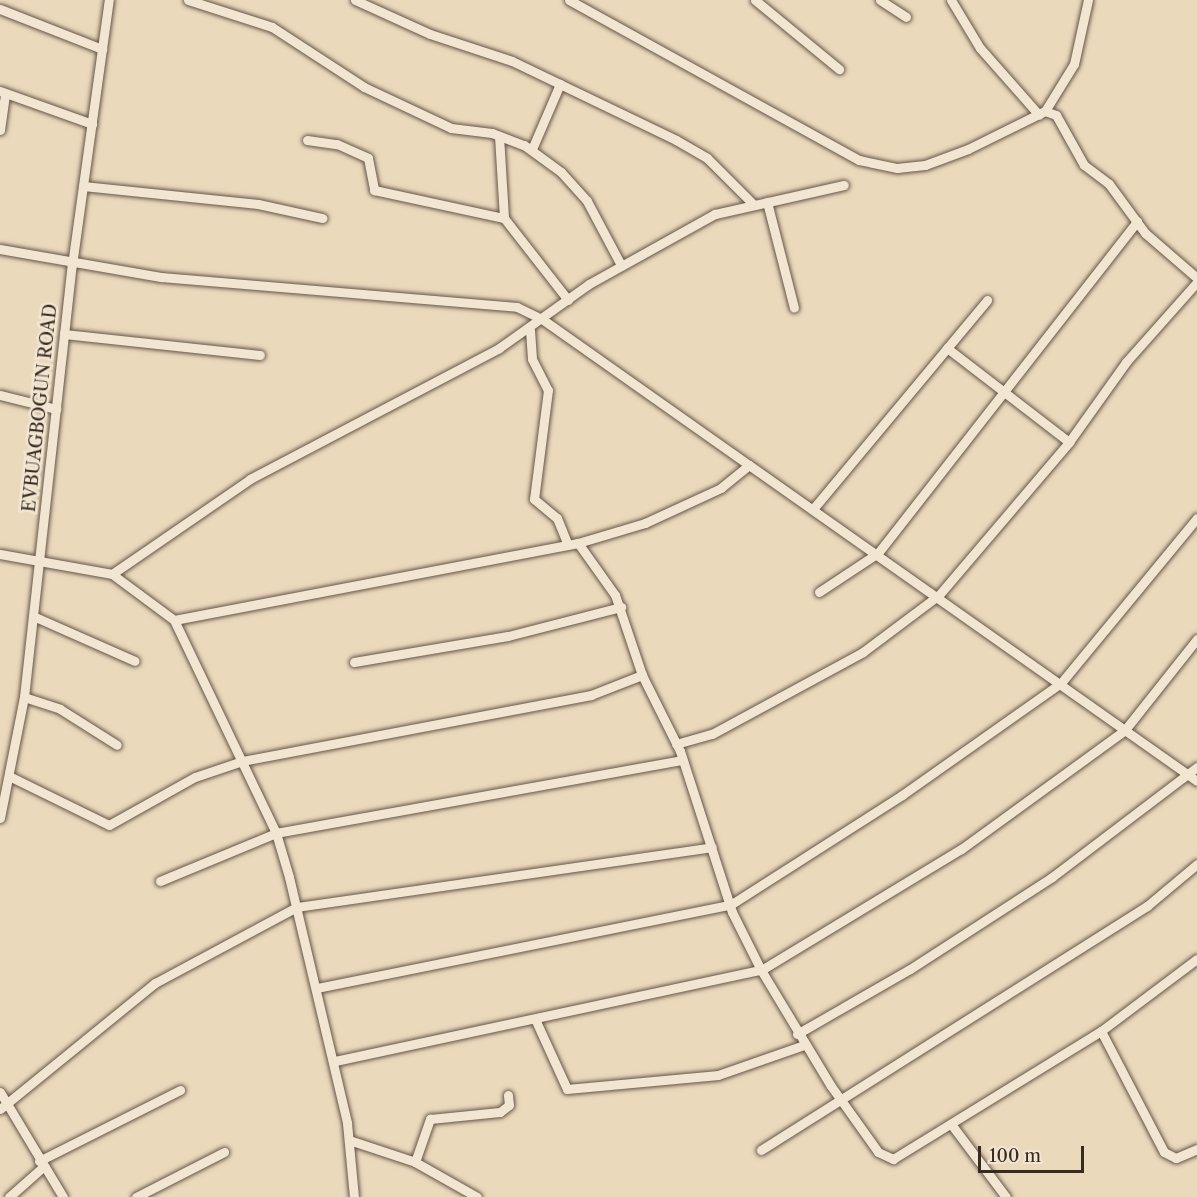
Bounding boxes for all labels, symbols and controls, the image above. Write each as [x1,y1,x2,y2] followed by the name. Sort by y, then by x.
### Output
[18,303,62,513] street label: EVBUAGBOGUN ROAD
[981,1134,1088,1172] scale bar
[989,1145,1041,1167] text: 100 m

